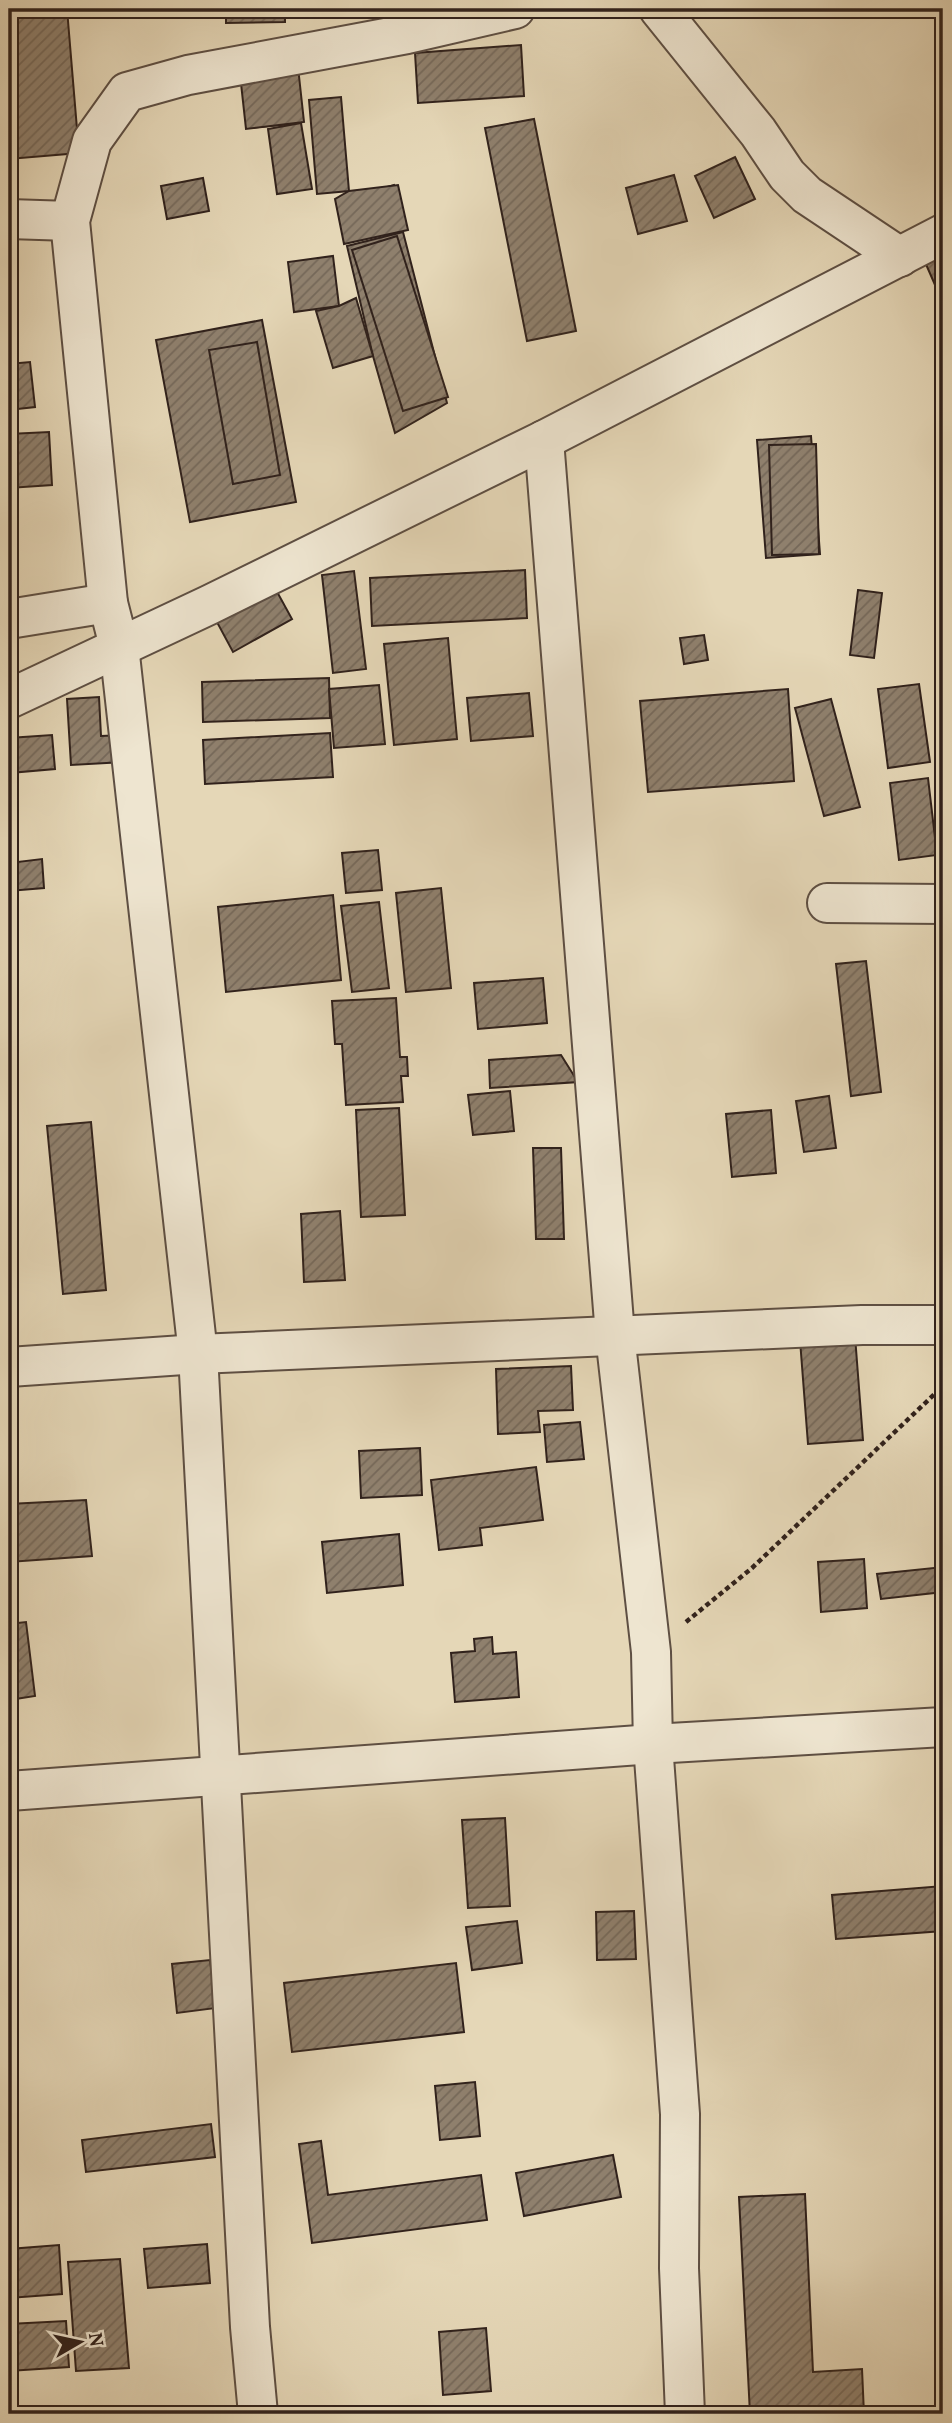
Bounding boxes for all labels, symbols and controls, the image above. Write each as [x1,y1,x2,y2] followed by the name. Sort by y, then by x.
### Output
[46,2308,116,2378] north arrow
[81,2331,109,2349] text: N

